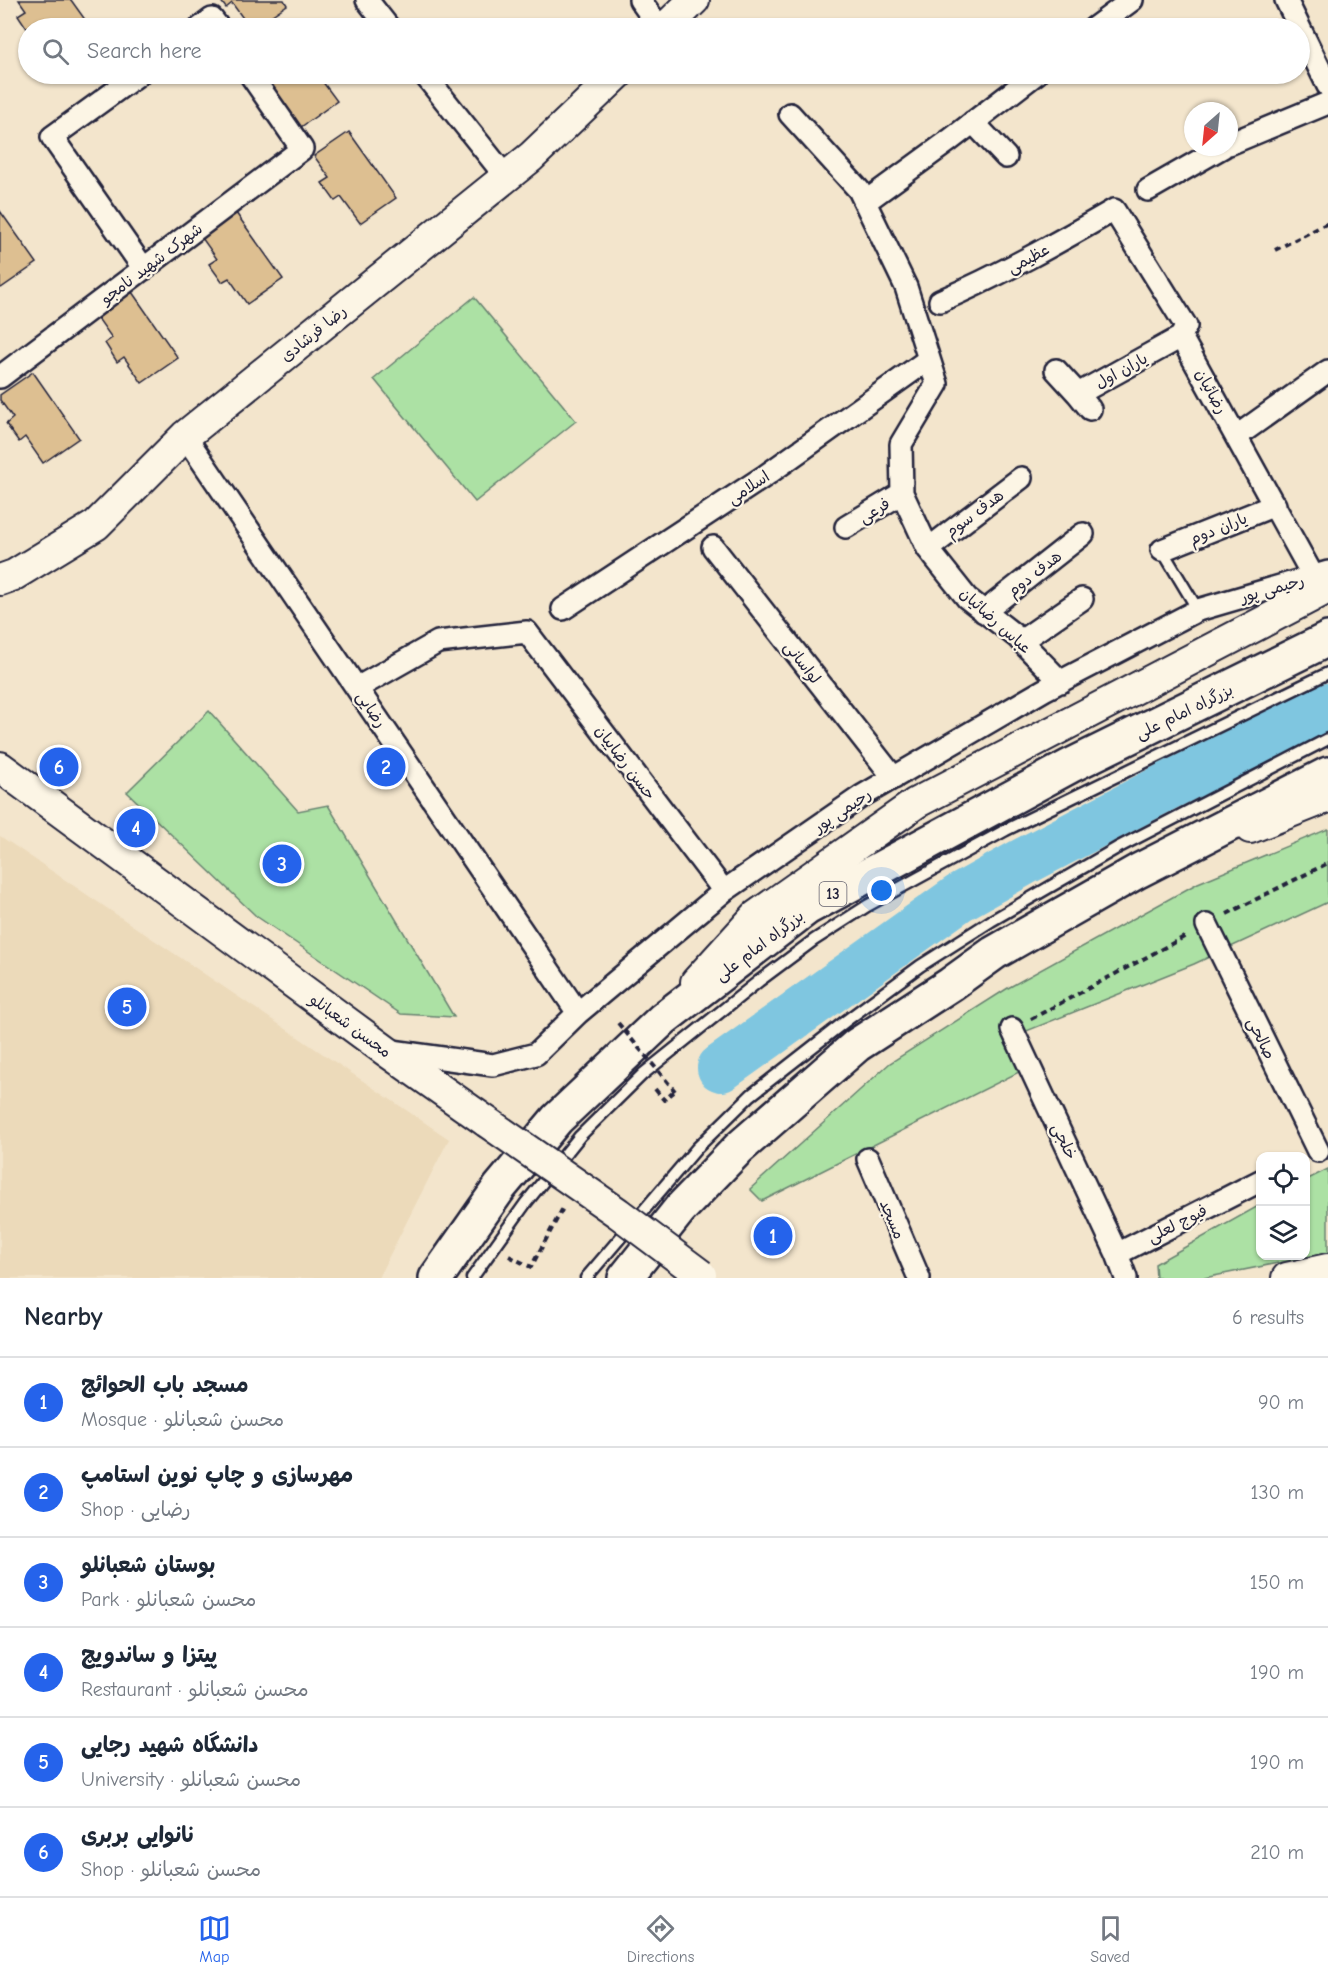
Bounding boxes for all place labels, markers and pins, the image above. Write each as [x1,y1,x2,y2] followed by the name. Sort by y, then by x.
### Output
[40,744,78,789] pin: 6
[366,744,406,789] pin: 2
[116,806,156,850] pin: 4
[262,842,302,886] pin: 3
[108,984,146,1030] pin: 5
[754,1214,792,1258] pin: 1

